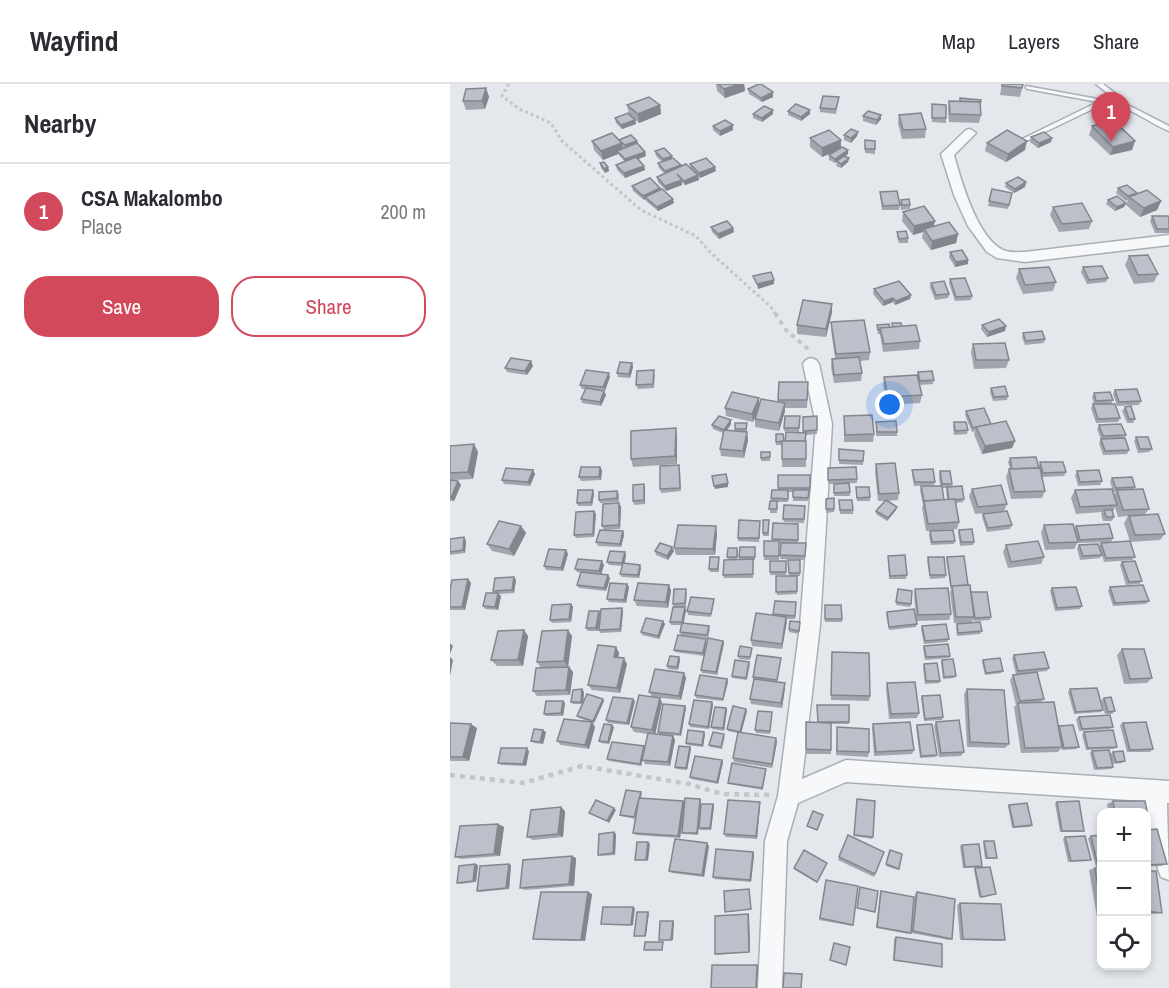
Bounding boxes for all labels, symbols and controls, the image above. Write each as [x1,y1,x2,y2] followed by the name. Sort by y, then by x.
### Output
[30,22,118,60] text: Wayfind
[942,27,975,56] text: Map
[1008,27,1060,56] text: Layers
[1093,27,1139,56] text: Share
[1092,92,1130,142] pin: 1
[24,106,96,141] text: Nearby
[81,183,223,213] text: CSA Makalombo
[39,198,48,225] text: 1
[380,198,426,225] text: 200 m
[81,213,122,240] text: Place
[24,276,219,337] button: Save
[231,276,426,337] button: Share
[875,390,904,419] your location
[1097,808,1151,970] map controls
[1097,808,1151,862] button: +
[1097,862,1151,916] button: −
[1097,916,1151,970] button: locate

